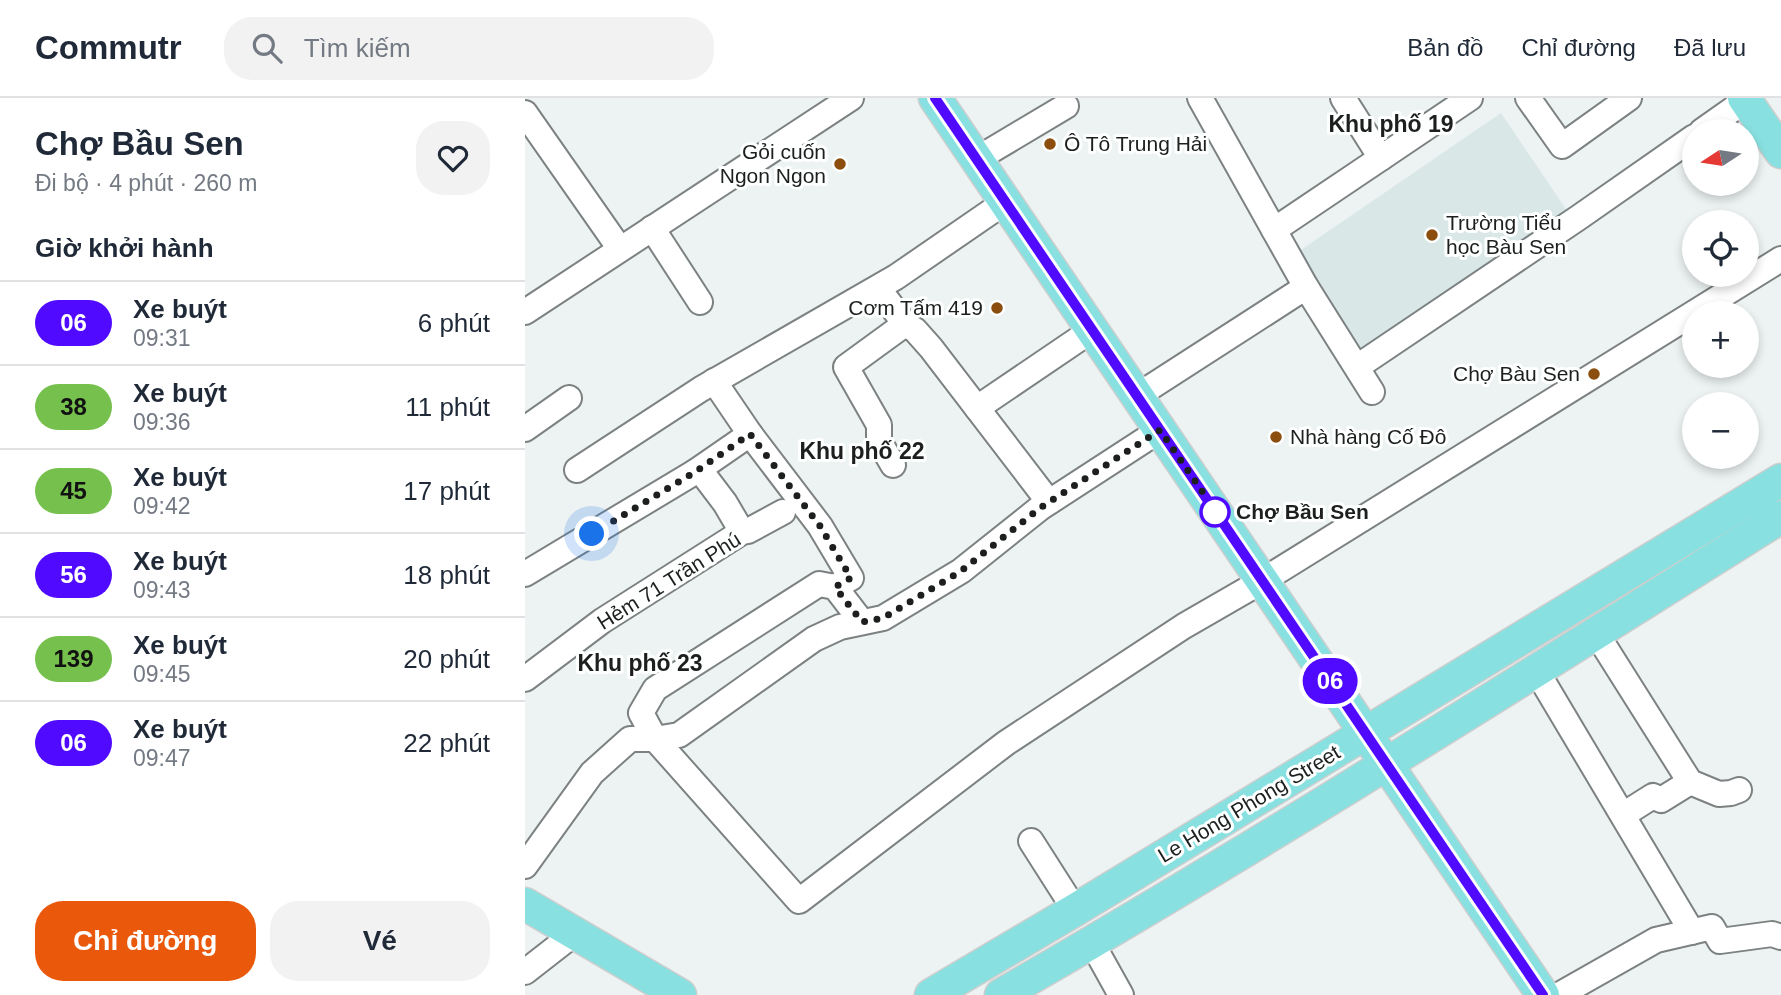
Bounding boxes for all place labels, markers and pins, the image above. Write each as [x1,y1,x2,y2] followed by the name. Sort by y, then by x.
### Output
[1064,132,1207,155] place label: Ô Tô Trung Hải
[1042,136,1058,152] marker: Ô Tô Trung Hải
[720,140,826,187] place label: Gỏi cuốn Ngon Ngon
[832,156,848,172] marker: Gỏi cuốn Ngon Ngon
[1446,211,1566,258] place label: Trường Tiểu học Bàu Sen
[1424,227,1440,243] marker: Trường Tiểu học Bàu Sen
[848,296,983,319] place label: Cơm Tấm 419
[989,300,1005,316] marker: Cơm Tấm 419
[1453,362,1580,385] place label: Chợ Bàu Sen
[1586,366,1602,382] marker: Chợ Bàu Sen
[1290,425,1446,448] place label: Nhà hàng Cố Đô
[1268,429,1284,445] marker: Nhà hàng Cố Đô
[1200,497,1230,527] marker: Chợ Bầu Sen
[1236,500,1369,523] place label: Chợ Bầu Sen

